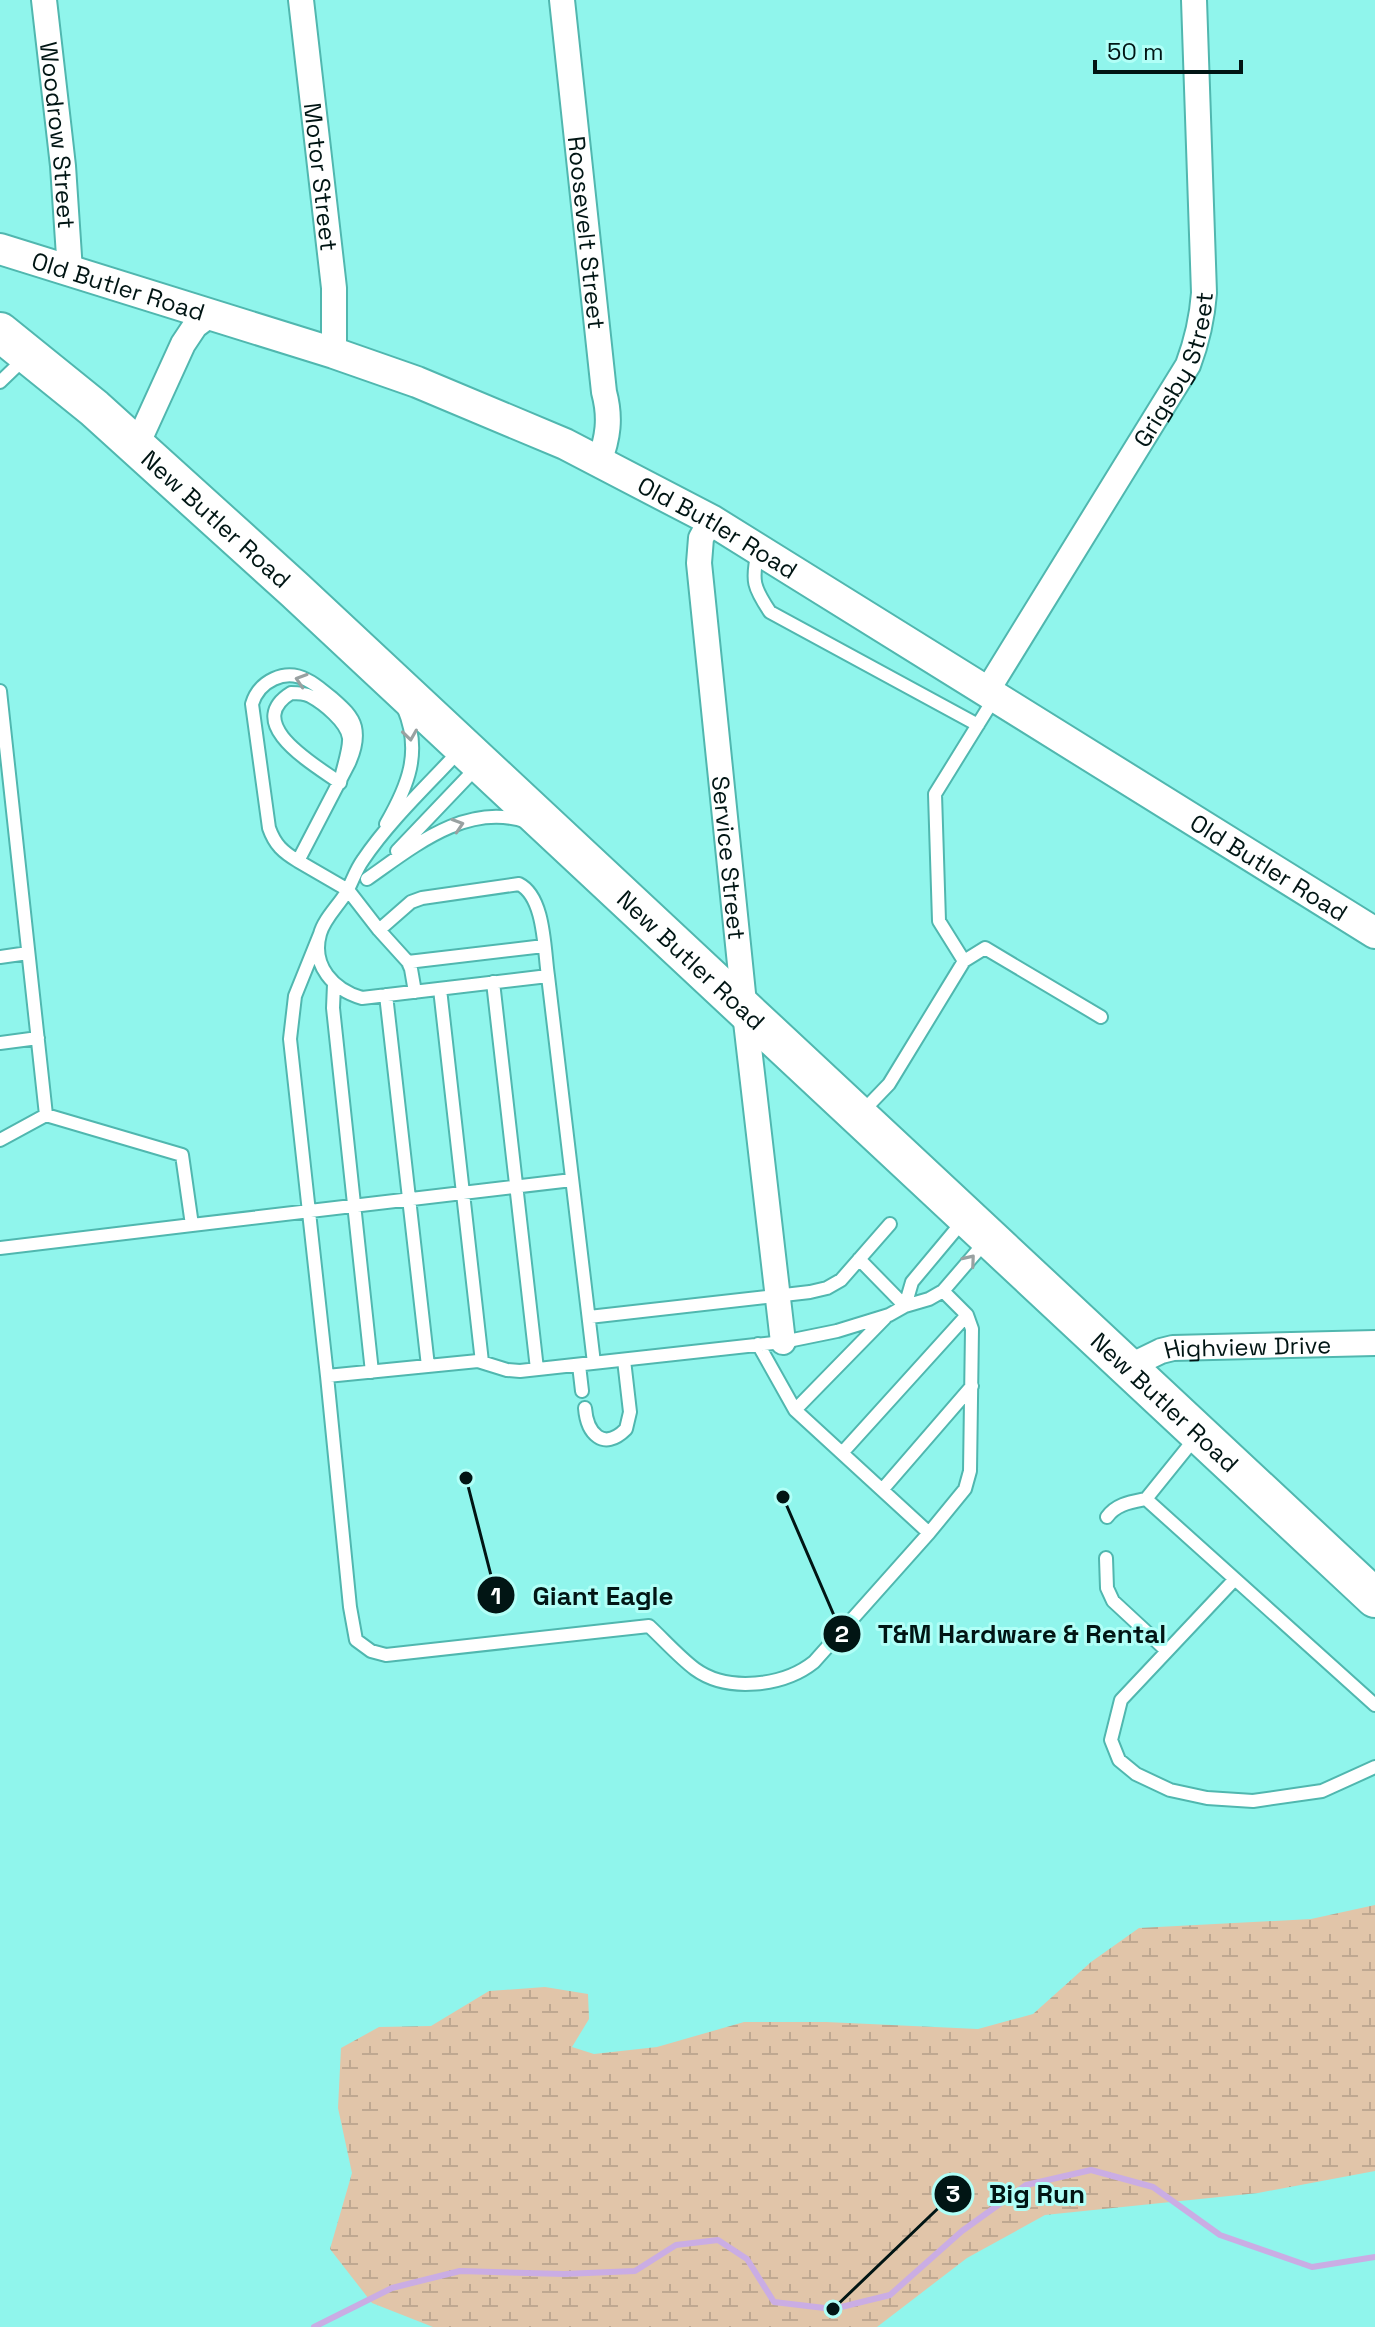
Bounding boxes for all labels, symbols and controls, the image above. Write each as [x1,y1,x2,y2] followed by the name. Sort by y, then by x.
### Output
[1095,24,1241,74] scale bar
[1107,36,1164,67] text: 50 m
[33,40,83,230] street label: Woodrow Street
[297,101,345,253] street label: Motor Street
[561,134,613,331] street label: Roosevelt Street
[28,244,209,327] street label: Old Butler Road
[1126,290,1220,453] street label: Grigsby Street
[135,443,298,595] street label: New Butler Road
[632,469,803,585] street label: Old Butler Road
[295,673,308,689] one-way arrow
[401,728,418,742] one-way arrow
[705,774,753,941] street label: Service Street
[1185,807,1353,928] street label: Old Butler Road
[450,818,464,834] one-way arrow
[611,883,772,1036] street label: New Butler Road
[960,1254,975,1269] one-way arrow
[1084,1325,1245,1479] street label: New Butler Road
[1161,1329,1332,1365] street label: Highview Drive
[476,1570,689,1620] callout: Giant Eagle
[533,1579,673,1613] text: Giant Eagle
[491,1580,501,1611] text: 1
[822,1609,1183,1659] callout: T&M Hardware & Rental
[878,1617,1166,1651] text: T&M Hardware & Rental
[835,1618,849,1649] text: 2
[933,2169,1101,2219] callout: Big Run
[989,2177,1085,2211] text: Big Run
[946,2178,960,2209] text: 3

